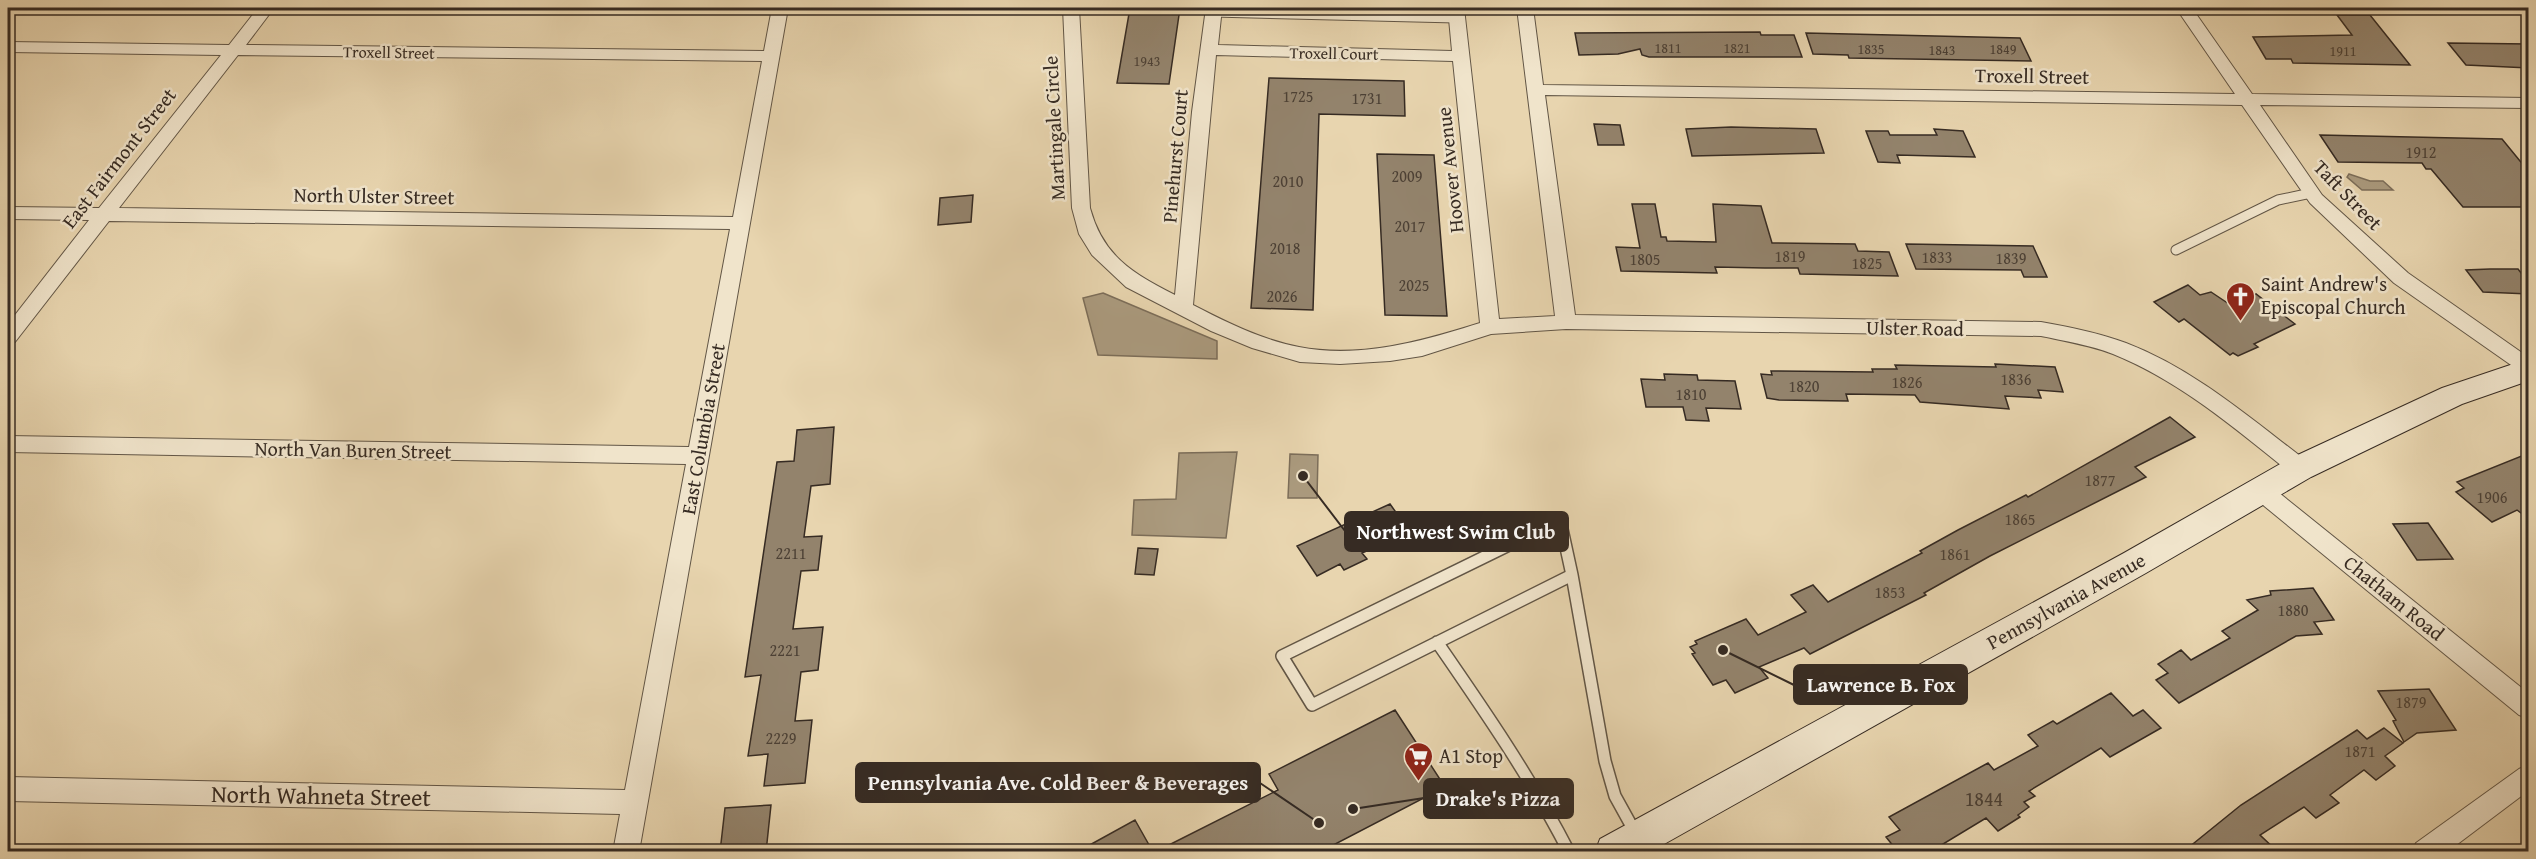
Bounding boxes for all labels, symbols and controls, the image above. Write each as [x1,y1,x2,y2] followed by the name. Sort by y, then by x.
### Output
[1655,38,1681,58] house number: 1811
[1724,38,1750,58] house number: 1821
[343,39,435,65] street label: Troxell Street
[1858,39,1884,59] house number: 1835
[1990,39,2017,59] house number: 1849
[1289,40,1379,66] street label: Troxell Court
[1929,40,1955,60] house number: 1843
[2330,41,2356,61] house number: 1911
[1134,51,1160,71] house number: 1943
[1035,55,1072,201] street label: Martingale Circle
[1975,60,2089,91] street label: Troxell Street
[55,81,183,234] street label: East Fairmont Street
[1283,84,1313,108] house number: 1725
[1352,86,1382,110] house number: 1731
[1154,88,1195,224] street label: Pinehurst Court
[1428,106,1471,234] street label: Hoover Avenue
[2406,140,2436,164] house number: 1912
[2307,153,2389,237] street label: Taft Street
[1392,164,1423,188] house number: 2009
[1273,169,1304,193] house number: 2010
[293,180,455,211] street label: North Ulster Street
[1395,214,1426,238] house number: 2017
[1270,236,1301,260] house number: 2018
[1775,244,1806,268] house number: 1819
[1922,245,1952,269] house number: 1833
[1996,246,2027,270] house number: 1839
[1630,247,1660,271] house number: 1805
[1852,251,1882,275] house number: 1825
[2261,269,2405,321] place label: Saint Andrew's Episcopal Church
[1399,273,1429,297] house number: 2025
[2224,280,2256,322] church icon: Saint Andrew's Episcopal Church
[1267,284,1298,308] house number: 2026
[1866,312,1964,343] street label: Ulster Road
[673,341,732,517] street label: East Columbia Street
[2001,367,2032,391] house number: 1836
[1892,370,1923,394] house number: 1826
[1789,374,1820,398] house number: 1820
[1676,382,1707,406] house number: 1810
[254,433,452,466] street label: North Van Buren Street
[2085,468,2116,492] house number: 1877
[2477,485,2508,509] house number: 1906
[2005,507,2035,531] house number: 1865
[1345,512,1568,551] callout: Northwest Swim Club
[1356,516,1556,547] text: Northwest Swim Club
[776,541,806,565] house number: 2211
[1940,542,1970,566] house number: 1861
[1981,545,2150,656] street label: Pennsylvania Avenue
[2338,548,2451,647] street label: Chatham Road
[1875,580,1905,604] house number: 1853
[2278,598,2309,622] house number: 1880
[770,638,800,662] house number: 2221
[1794,665,1967,704] callout: Lawrence B. Fox
[1807,669,1955,700] text: Lawrence B. Fox
[2396,690,2427,714] house number: 1879
[766,726,797,750] house number: 2229
[2345,739,2375,763] house number: 1871
[1402,740,1434,782] supermarket icon: A1 Stop
[1439,741,1503,770] place label: A1 Stop
[856,763,1260,802] callout: Pennsylvania Ave. Cold Beer & Beverages
[868,767,1248,798] text: Pennsylvania Ave. Cold Beer & Beverages
[211,776,432,815] street label: North Wahneta Street
[1424,779,1573,818] callout: Drake's Pizza
[1436,783,1561,814] text: Drake's Pizza
[1965,784,2003,813] house number: 1844

